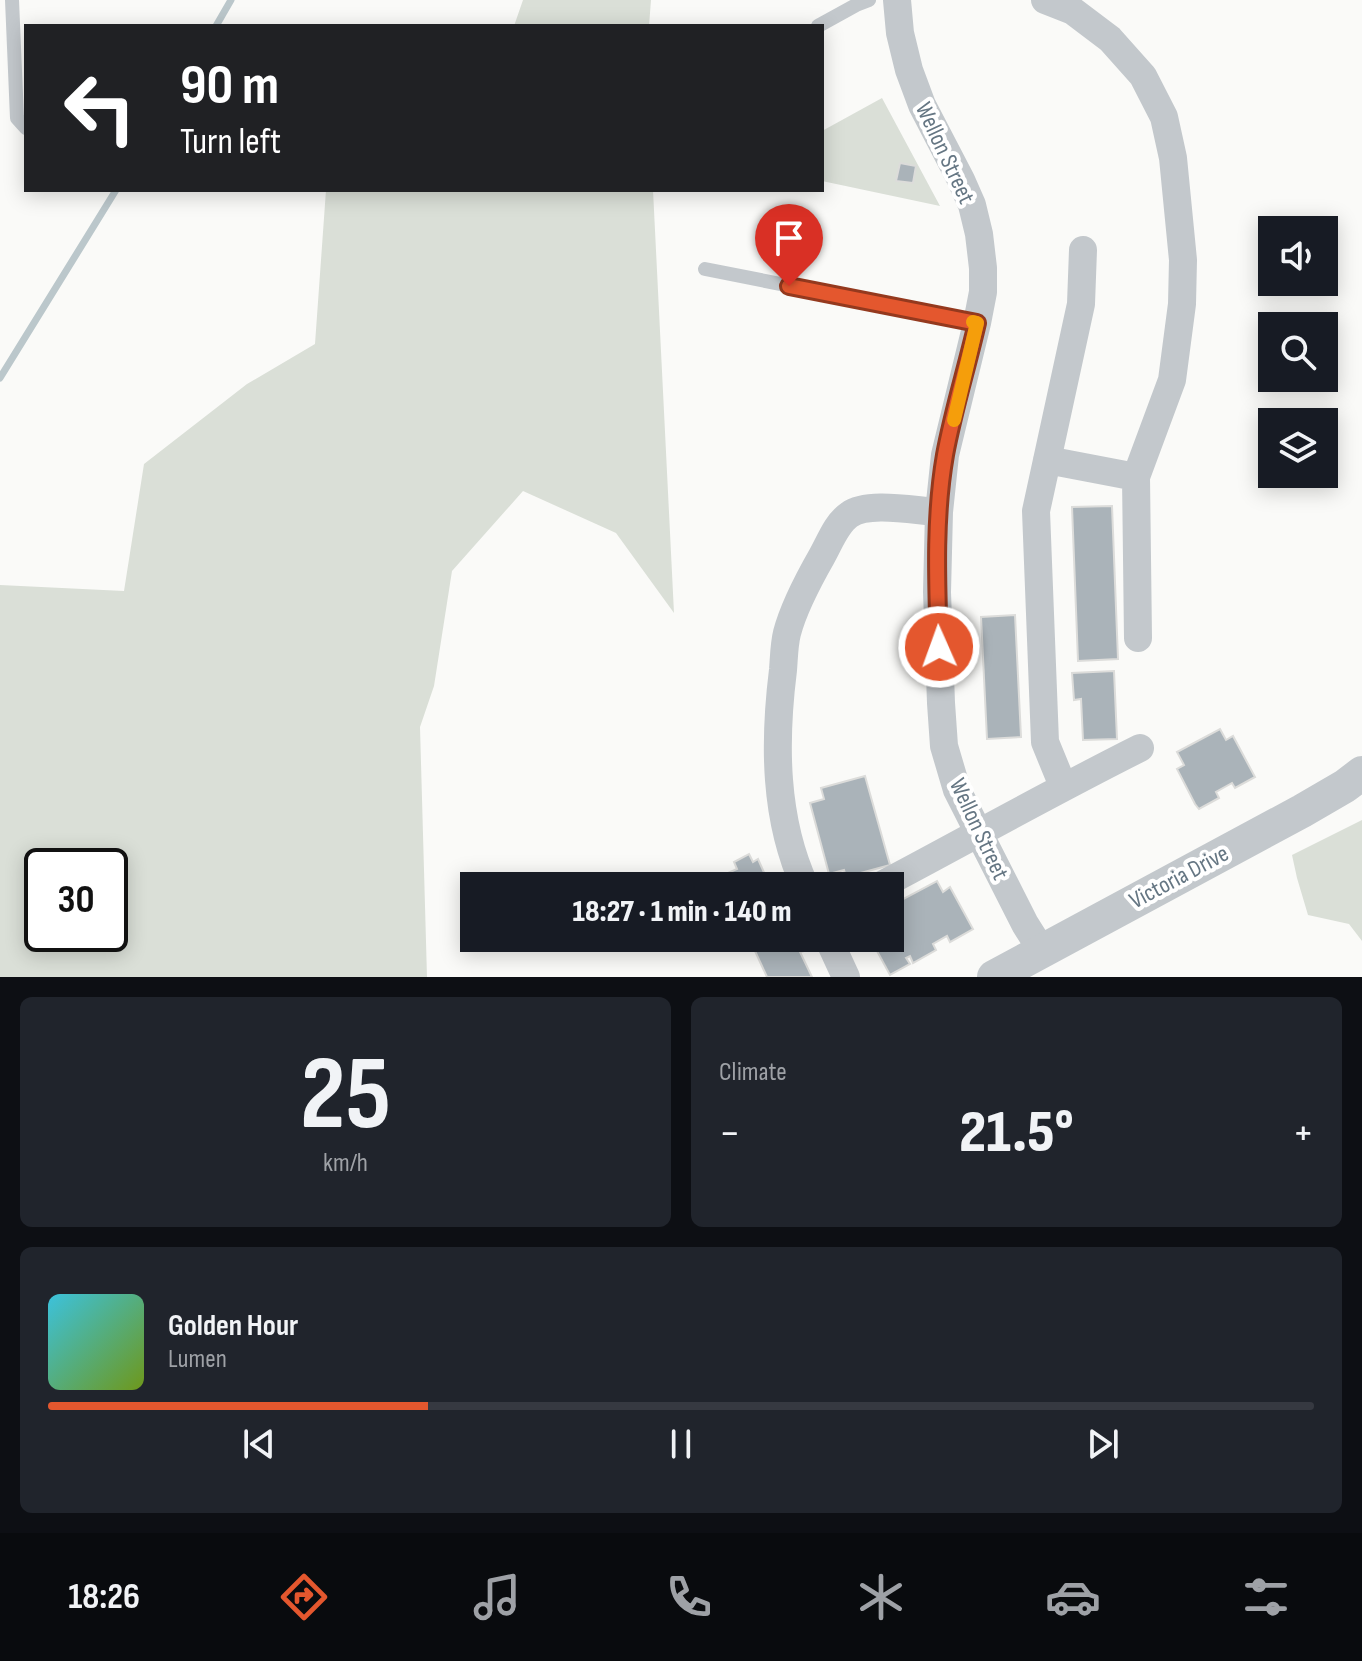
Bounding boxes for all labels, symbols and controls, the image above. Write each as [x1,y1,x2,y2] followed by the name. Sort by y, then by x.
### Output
[180,53,279,120] text: 90 m
[48,56,152,160] icon: left
[909,98,981,208] street label: Wellon Street
[180,121,281,164] text: Turn left
[755,204,823,286] pin
[767,216,811,260] icon: arrive
[1258,216,1338,488] map controls
[1258,216,1338,296] button: sound
[1258,312,1338,392] button: search
[1258,408,1338,488] button: layers
[897,605,981,689] position arrow
[943,774,1015,884] street label: Wellon Street
[1124,839,1234,915] street label: Victoria Drive
[24,848,128,952] speed limit sign: 30
[573,894,791,930] text: 18:27 · 1 min · 140 m
[300,1033,391,1158] text: 25
[719,1057,787,1088] text: Climate
[959,1097,1074,1169] text: 21.5°
[719,1107,741,1160] text: −
[1292,1107,1314,1160] text: +
[323,1148,368,1179] text: km/h
[168,1308,298,1344] text: Golden Hour
[168,1344,227,1375] text: Lumen
[237,1422,281,1466] icon: previous
[659,1422,703,1466] icon: pause
[1081,1422,1125,1466] icon: next
[276,1569,332,1625] icon: directions
[469,1569,525,1625] icon: music
[661,1569,717,1625] icon: phone
[853,1569,909,1625] icon: climate
[1045,1569,1101,1625] icon: car
[1238,1569,1294,1625] icon: filters
[68,1576,140,1619] text: 18:26

